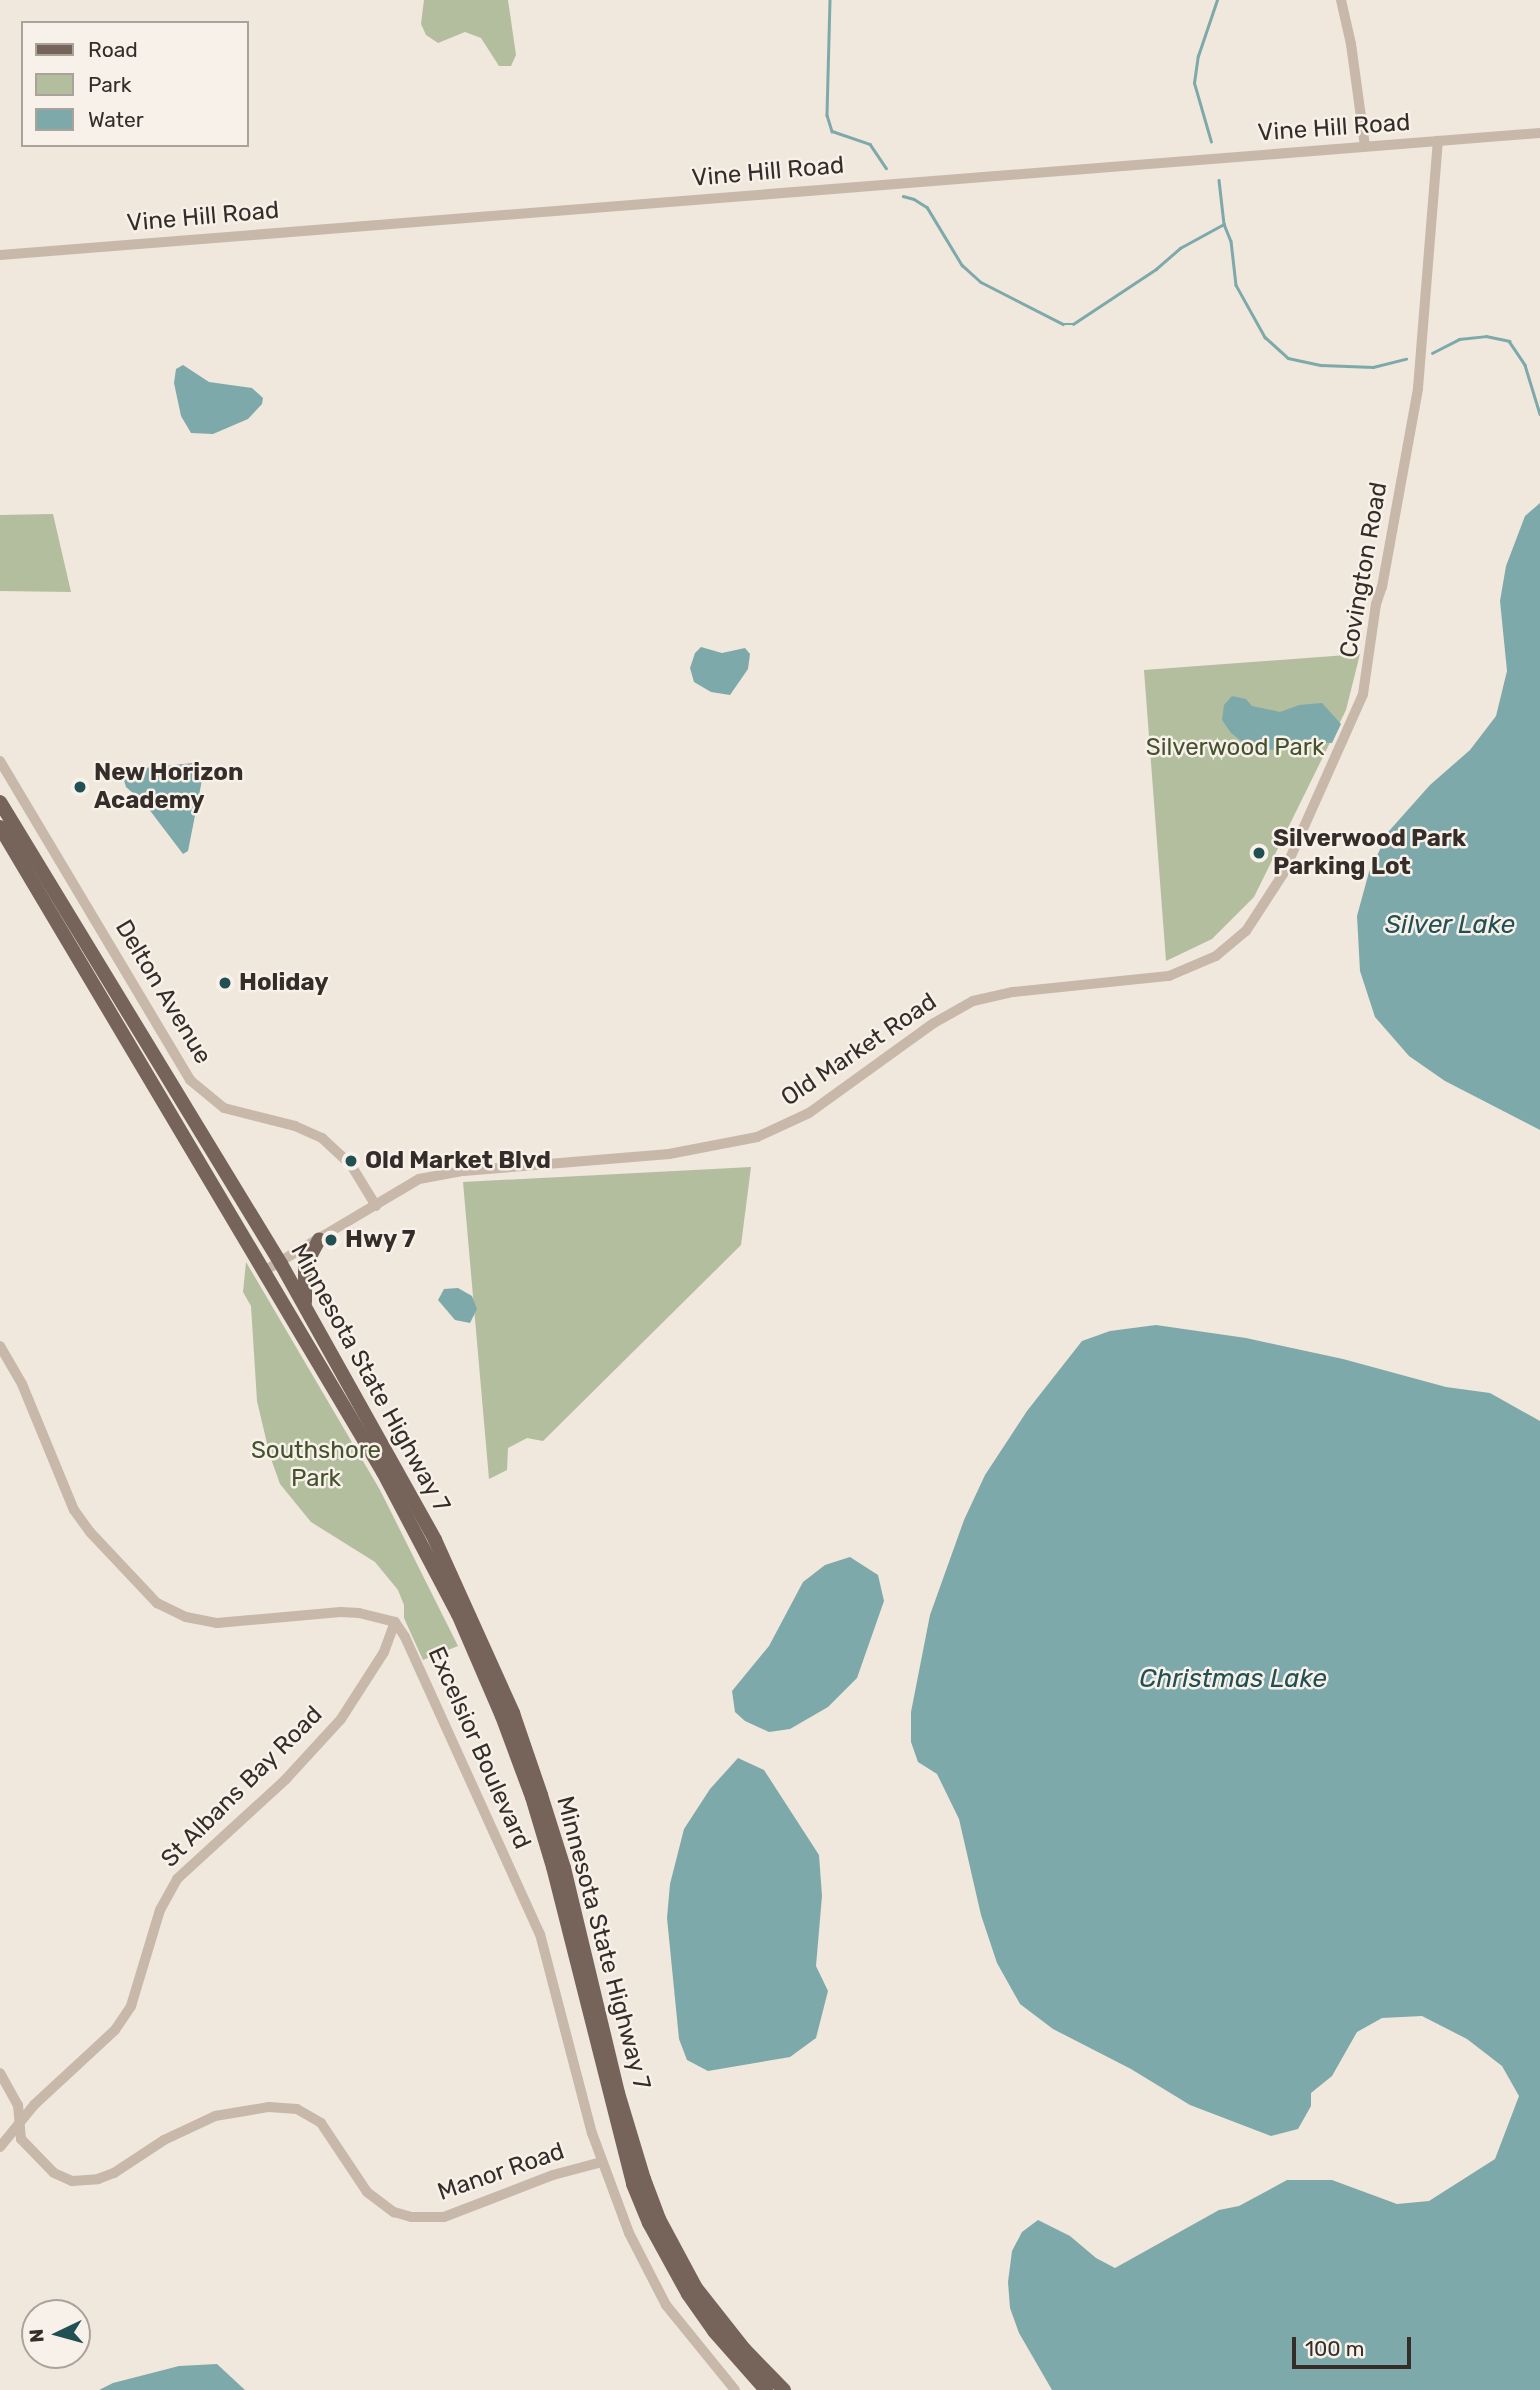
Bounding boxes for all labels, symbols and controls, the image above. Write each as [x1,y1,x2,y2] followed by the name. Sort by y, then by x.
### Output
[21,21,248,147] legend
[88,37,138,62] text: Road
[88,72,132,97] text: Park
[88,107,144,132] text: Water
[1257,108,1411,148] street label: Vine Hill Road
[691,151,845,193] street label: Vine Hill Road
[126,196,280,238] street label: Vine Hill Road
[1334,480,1394,660] street label: Covington Road
[1146,734,1324,762] park label: Silverwood Park
[94,759,244,815] place label: New Horizon Academy
[72,779,88,795] marker: New Horizon Academy
[1273,825,1466,881] place label: Silverwood Park Parking Lot
[1251,845,1267,861] marker: Silverwood Park Parking Lot
[1385,909,1515,941] water label: Silver Lake
[109,915,217,1069] street label: Delton Avenue
[239,969,328,997] place label: Holiday
[217,975,233,991] marker: Holiday
[776,987,942,1113] street label: Old Market Road
[365,1147,551,1175] place label: Old Market Blvd
[343,1153,359,1169] marker: Old Market Blvd
[345,1226,416,1254] place label: Hwy 7
[323,1232,339,1248] marker: Hwy 7
[284,1239,456,1517] street label: Minnesota State Highway 7
[251,1437,381,1493] park label: Southshore Park
[421,1642,537,1854] street label: Excelsior Boulevard
[1139,1663,1327,1695] water label: Christmas Lake
[155,1700,329,1874] street label: St Albans Bay Road
[550,1793,656,2093] street label: Minnesota State Highway 7
[434,2137,568,2207] street label: Manor Road
[21,2299,91,2369] north arrow
[1295,2324,1414,2368] scale bar
[25,2328,49,2344] text: N
[1305,2336,1364,2361] text: 100 m

